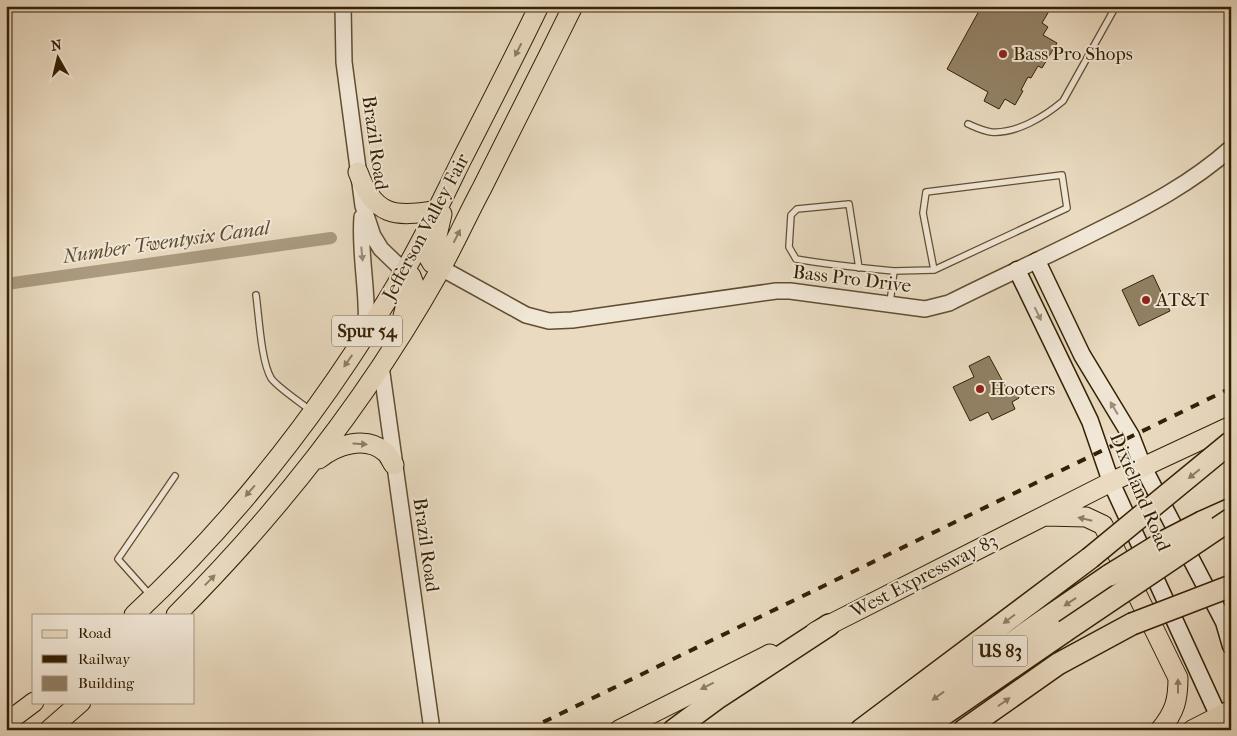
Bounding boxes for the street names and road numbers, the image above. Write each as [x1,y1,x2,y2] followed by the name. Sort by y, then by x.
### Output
[358,94,393,192] street label: Brazil Road
[377,149,474,306] street label: Jefferson Valley Fair
[792,261,912,297] street label: Bass Pro Drive
[332,316,402,346] road number: Spur 54
[1105,429,1175,555] street label: Dixieland Road
[409,496,444,594] street label: Brazil Road
[846,530,1001,623] street label: West Expressway 83
[972,636,1028,666] road number: US 83

